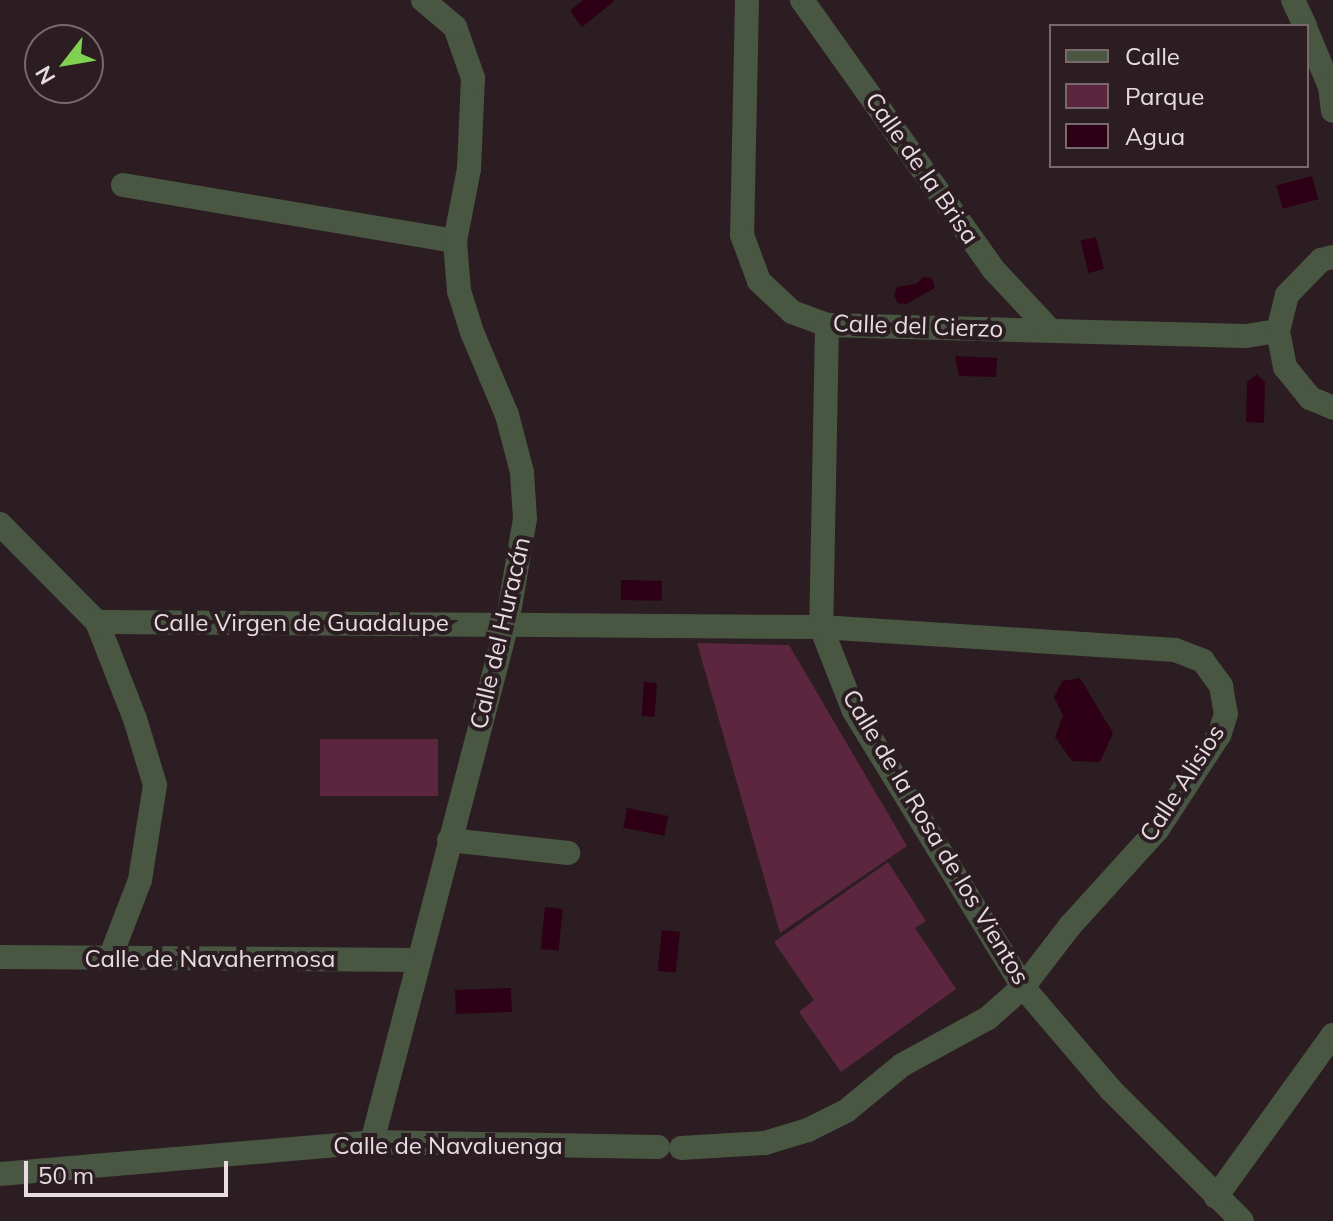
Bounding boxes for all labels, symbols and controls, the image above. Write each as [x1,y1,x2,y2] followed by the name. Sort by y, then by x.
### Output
[24,24,104,104] north arrow
[1049,24,1309,168] legend
[1125,41,1180,71] text: Calle
[29,61,61,90] text: N
[1125,81,1204,111] text: Parque
[859,87,985,249] street label: Calle de la Brisa
[1125,121,1185,151] text: Agua
[832,309,1004,343] street label: Calle del Cierzo
[464,534,536,732] street label: Calle del Huracán
[153,609,449,637] street label: Calle Virgen de Guadalupe
[836,684,1036,990] street label: Calle de la Rosa de los Vientos
[1134,719,1230,847] street label: Calle Alisios
[85,945,335,973] street label: Calle de Navahermosa
[333,1132,563,1160] street label: Calle de Navaluenga
[28,1145,232,1195] scale bar
[38,1160,94,1190] text: 50 m

